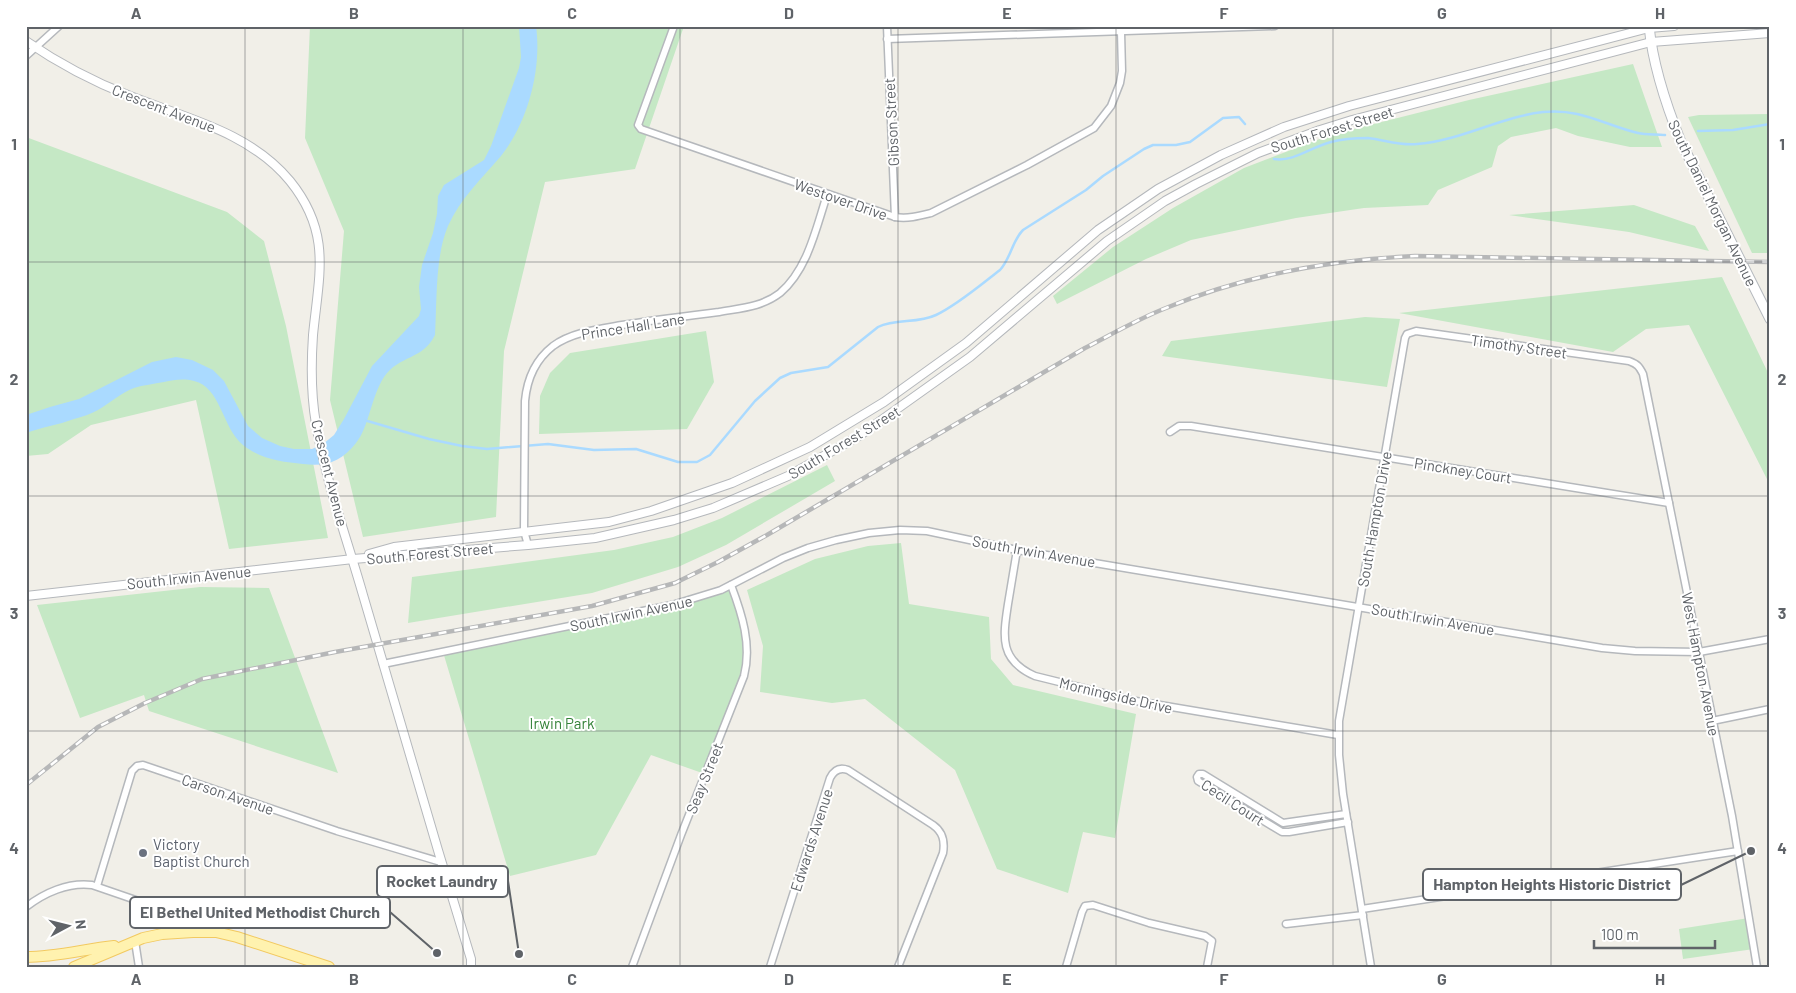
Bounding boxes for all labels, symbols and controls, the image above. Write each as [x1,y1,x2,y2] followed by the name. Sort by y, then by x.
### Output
[131,3,142,22] text: A
[349,3,359,22] text: B
[567,3,577,22] text: C
[784,3,794,22] text: D
[1002,3,1012,22] text: E
[1220,3,1229,22] text: F
[1437,3,1447,22] text: G
[1655,3,1665,22] text: H
[880,77,902,167] street label: Gibson Street
[110,80,218,136] street label: Crescent Avenue
[1268,102,1396,156] street label: South Forest Street
[1665,117,1761,289] street label: South Daniel Morgan Avenue
[11,134,17,153] text: 1
[1779,134,1785,153] text: 1
[792,175,890,223] street label: Westover Drive
[580,309,686,343] street label: Prince Hall Lane
[1470,330,1568,362] street label: Timothy Street
[10,369,19,388] text: 2
[1778,369,1787,388] text: 2
[785,401,903,483] street label: South Forest Street
[308,418,352,528] street label: Crescent Avenue
[1353,450,1395,588] street label: South Hampton Drive
[1413,453,1513,487] street label: Pinckney Court
[971,531,1097,571] street label: South Irwin Avenue
[366,538,494,568] street label: South Forest Street
[126,562,252,592] street label: South Irwin Avenue
[1678,590,1724,738] street label: West Hampton Avenue
[568,591,694,635] street label: South Irwin Avenue
[1370,599,1496,639] street label: South Irwin Avenue
[10,603,18,622] text: 3
[1778,603,1786,622] text: 3
[1058,673,1175,717] street label: Morningside Drive
[530,714,595,732] park label: Irwin Park
[682,740,726,816] street label: Seay Street
[180,770,276,818] street label: Carson Avenue
[1198,775,1268,829] street label: Cecil Court
[786,786,836,894] street label: Edwards Avenue
[153,835,250,870] place label: Victory Baptist Church
[9,838,19,857] text: 4
[1777,838,1787,857] text: 4
[137,847,149,859] marker: Victory Baptist Church
[377,866,508,897] callout: Rocket Laundry
[1423,869,1681,900] callout: Hampton Heights Historic District
[386,871,498,890] text: Rocket Laundry
[1433,874,1671,893] text: Hampton Heights Historic District
[130,897,390,928] callout: El Bethel United Methodist Church
[42,900,92,950] north arrow
[140,902,380,921] text: El Bethel United Methodist Church
[1594,918,1715,950] scale bar
[72,919,90,930] text: N
[1601,925,1639,943] text: 100 m
[131,969,142,988] text: A
[349,969,359,988] text: B
[567,969,577,988] text: C
[784,969,794,988] text: D
[1002,969,1012,988] text: E
[1220,969,1229,988] text: F
[1437,969,1447,988] text: G
[1655,969,1665,988] text: H

